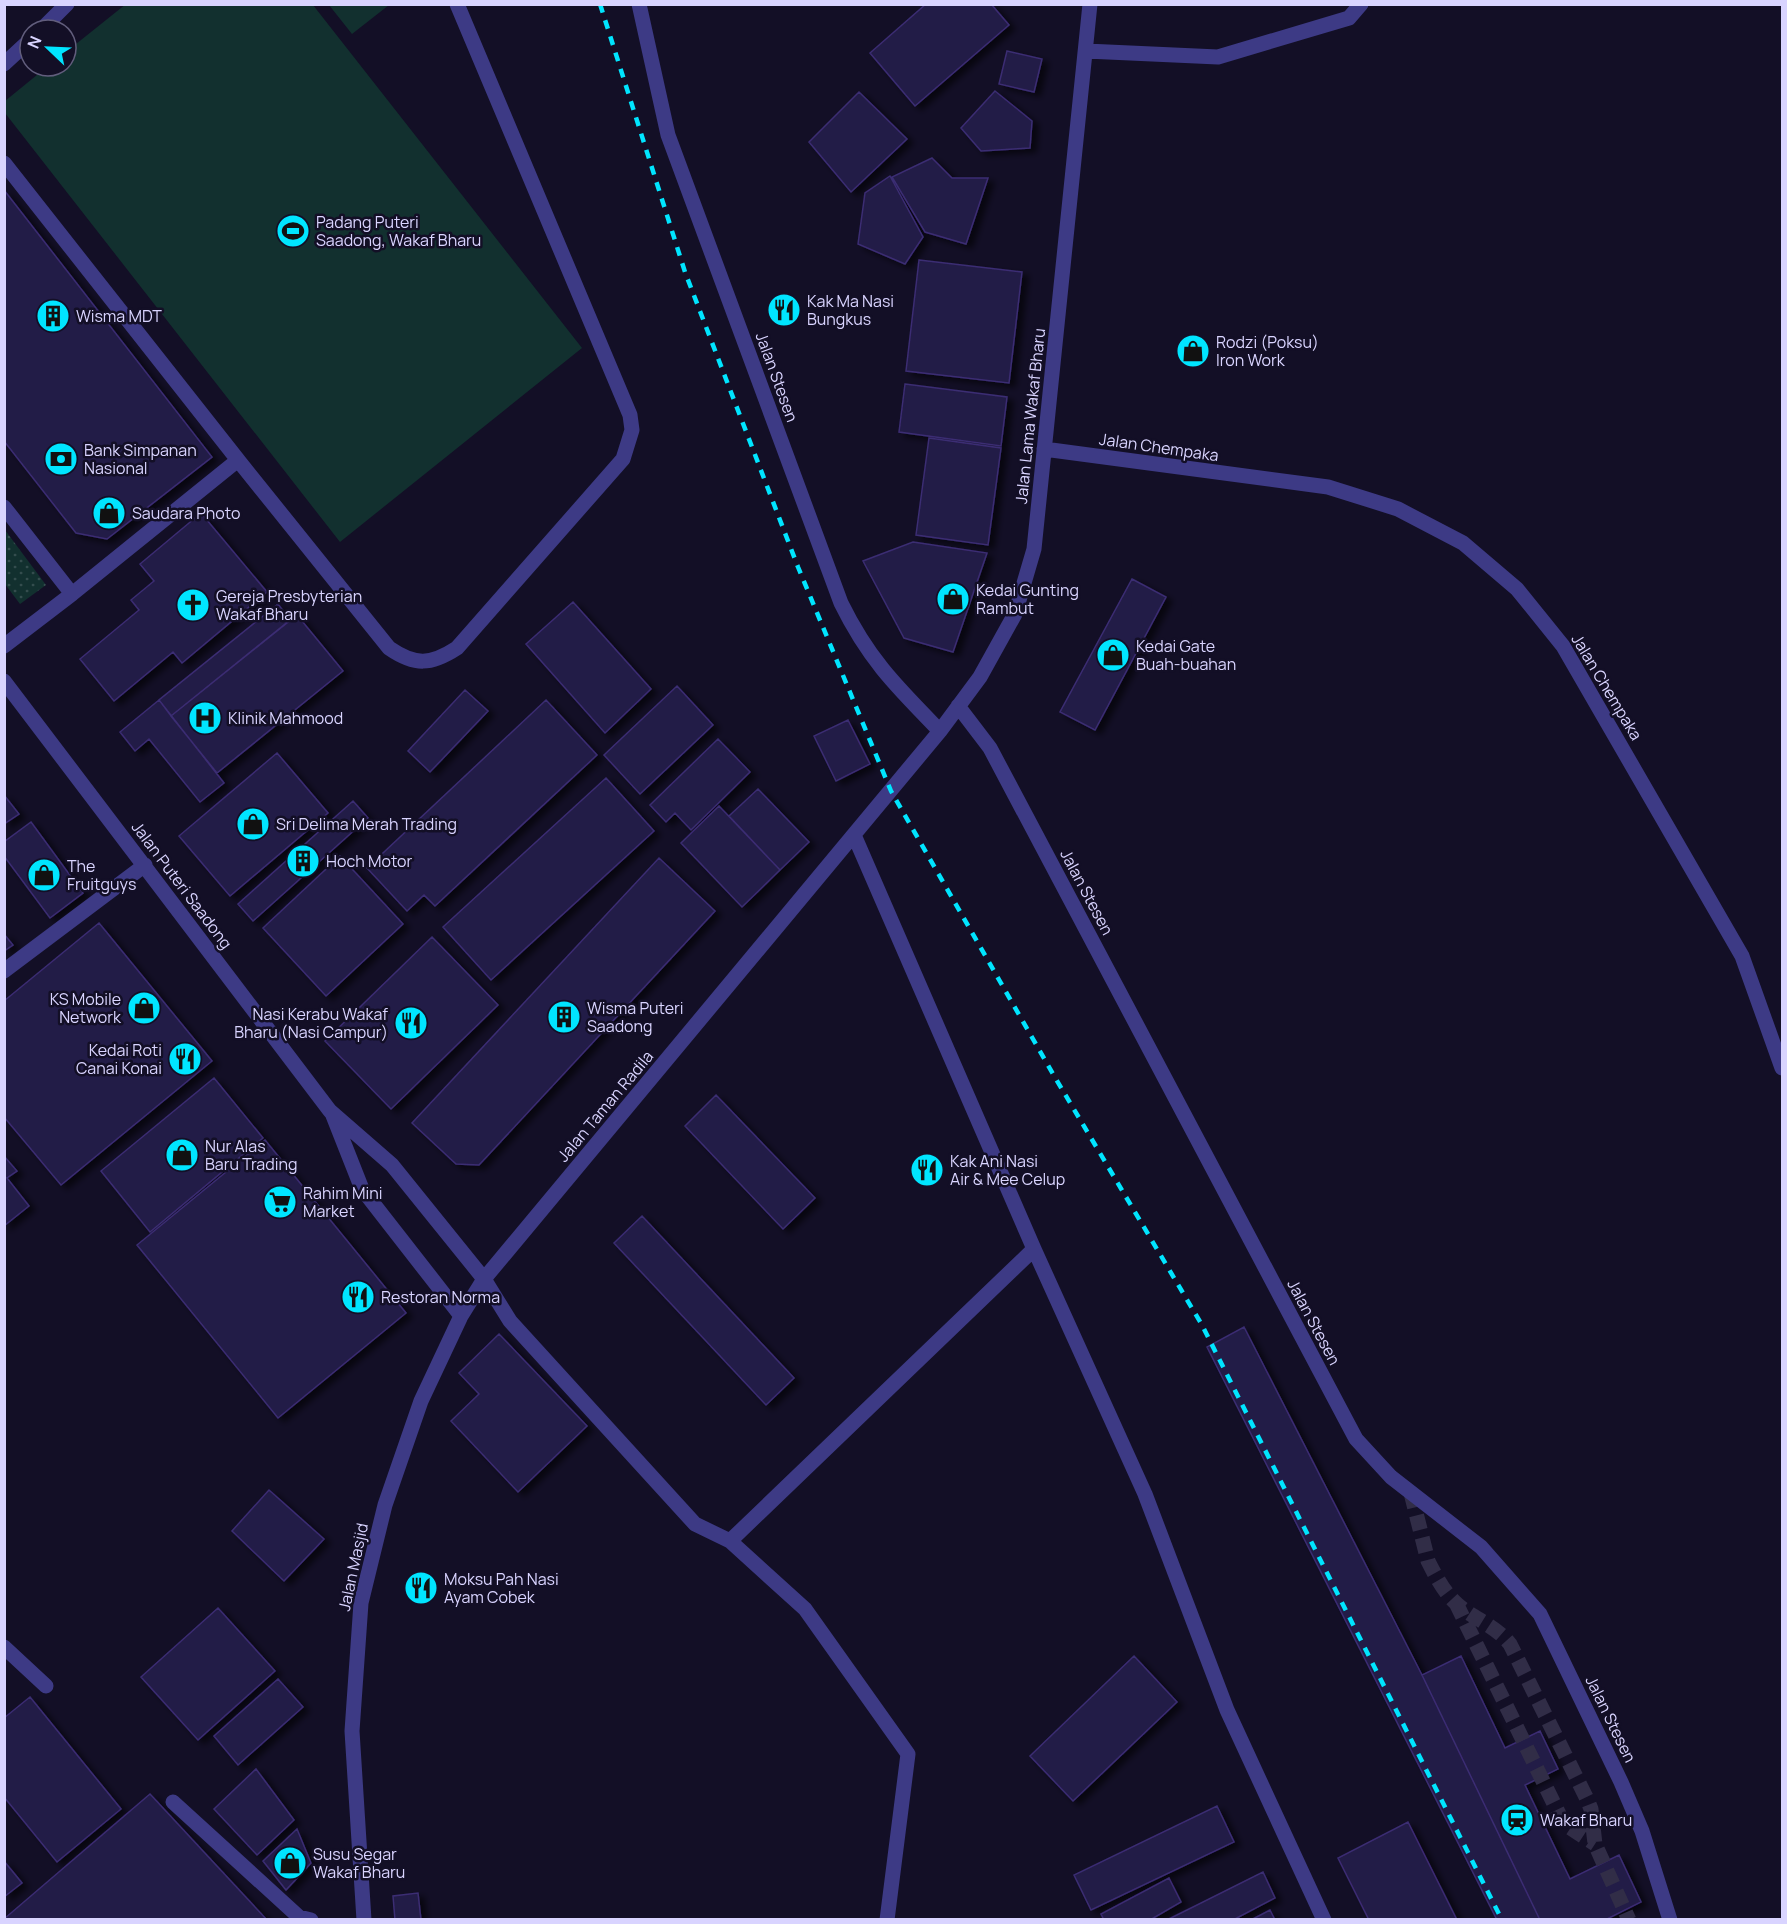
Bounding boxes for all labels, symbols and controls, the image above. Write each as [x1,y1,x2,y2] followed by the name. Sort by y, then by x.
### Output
[18,18,78,78] north arrow
[22,33,47,52] text: N
[316,211,481,251] place label: Padang Puteri Saadong, Wakaf Bharu
[275,213,311,249] sports icon: Padang Puteri Saadong, Wakaf Bharu
[807,290,894,330] place label: Kak Ma Nasi Bungkus
[766,292,802,328] restaurant icon: Kak Ma Nasi Bungkus
[35,298,71,334] building icon: Wisma MDT
[76,305,162,327] place label: Wisma MDT
[1010,327,1050,505] street label: Jalan Lama Wakaf Bharu
[751,329,803,425] street label: Jalan Stesen
[1216,331,1319,371] place label: Rodzi (Poksu) Iron Work
[1175,333,1211,369] shop icon: Rodzi (Poksu) Iron Work
[1098,428,1220,466] street label: Jalan Chempaka
[84,439,197,479] place label: Bank Simpanan Nasional
[43,441,79,477] bank icon: Bank Simpanan Nasional
[91,495,127,531] shop icon: Saudara Photo
[132,502,240,524] place label: Saudara Photo
[976,579,1079,619] place label: Kedai Gunting Rambut
[935,581,971,617] shop icon: Kedai Gunting Rambut
[216,585,362,625] place label: Gereja Presbyterian Wakaf Bharu
[175,587,211,623] church icon: Gereja Presbyterian Wakaf Bharu
[1567,630,1647,744] street label: Jalan Chempaka
[1136,635,1236,675] place label: Kedai Gate Buah-buahan
[1095,637,1131,673] shop icon: Kedai Gate Buah-buahan
[187,700,223,736] hospital icon: Klinik Mahmood
[228,707,343,729] place label: Klinik Mahmood
[235,806,271,842] shop icon: Sri Delima Merah Trading
[276,813,457,835] place label: Sri Delima Merah Trading
[127,817,237,953] street label: Jalan Puteri Saadong
[285,843,321,879] building icon: Hoch Motor
[1055,845,1119,939] street label: Jalan Stesen
[326,850,412,872] place label: Hoch Motor
[67,855,136,895] place label: The Fruitguys
[26,857,62,893] shop icon: The Fruitguys
[50,988,122,1028] place label: KS Mobile Network
[126,990,162,1026] shop icon: KS Mobile Network
[587,997,684,1037] place label: Wisma Puteri Saadong
[546,999,582,1035] building icon: Wisma Puteri Saadong
[234,1003,388,1043] place label: Nasi Kerabu Wakaf Bharu (Nasi Campur)
[393,1005,429,1041] restaurant icon: Nasi Kerabu Wakaf Bharu (Nasi Campur)
[76,1039,162,1079] place label: Kedai Roti Canai Konai
[167,1041,203,1077] restaurant icon: Kedai Roti Canai Konai
[552,1046,658,1166] street label: Jalan Taman Radila
[205,1135,297,1175] place label: Nur Alas Baru Trading
[164,1137,200,1173] shop icon: Nur Alas Baru Trading
[950,1150,1065,1190] place label: Kak Ani Nasi Air & Mee Celup
[909,1152,945,1188] restaurant icon: Kak Ani Nasi Air & Mee Celup
[303,1182,382,1222] place label: Rahim Mini Market
[262,1184,298,1220] supermarket icon: Rahim Mini Market
[1282,1275,1346,1369] street label: Jalan Stesen
[340,1279,376,1315] restaurant icon: Restoran Norma
[381,1286,500,1308] place label: Restoran Norma
[333,1521,373,1613] street label: Jalan Masjid
[444,1568,559,1608] place label: Moksu Pah Nasi Ayam Cobek
[403,1570,439,1606] restaurant icon: Moksu Pah Nasi Ayam Cobek
[1581,1672,1641,1766] street label: Jalan Stesen
[1499,1802,1535,1838] station icon: Wakaf Bharu
[1540,1809,1632,1831] place label: Wakaf Bharu
[313,1843,405,1883] place label: Susu Segar Wakaf Bharu
[272,1845,308,1881] shop icon: Susu Segar Wakaf Bharu

